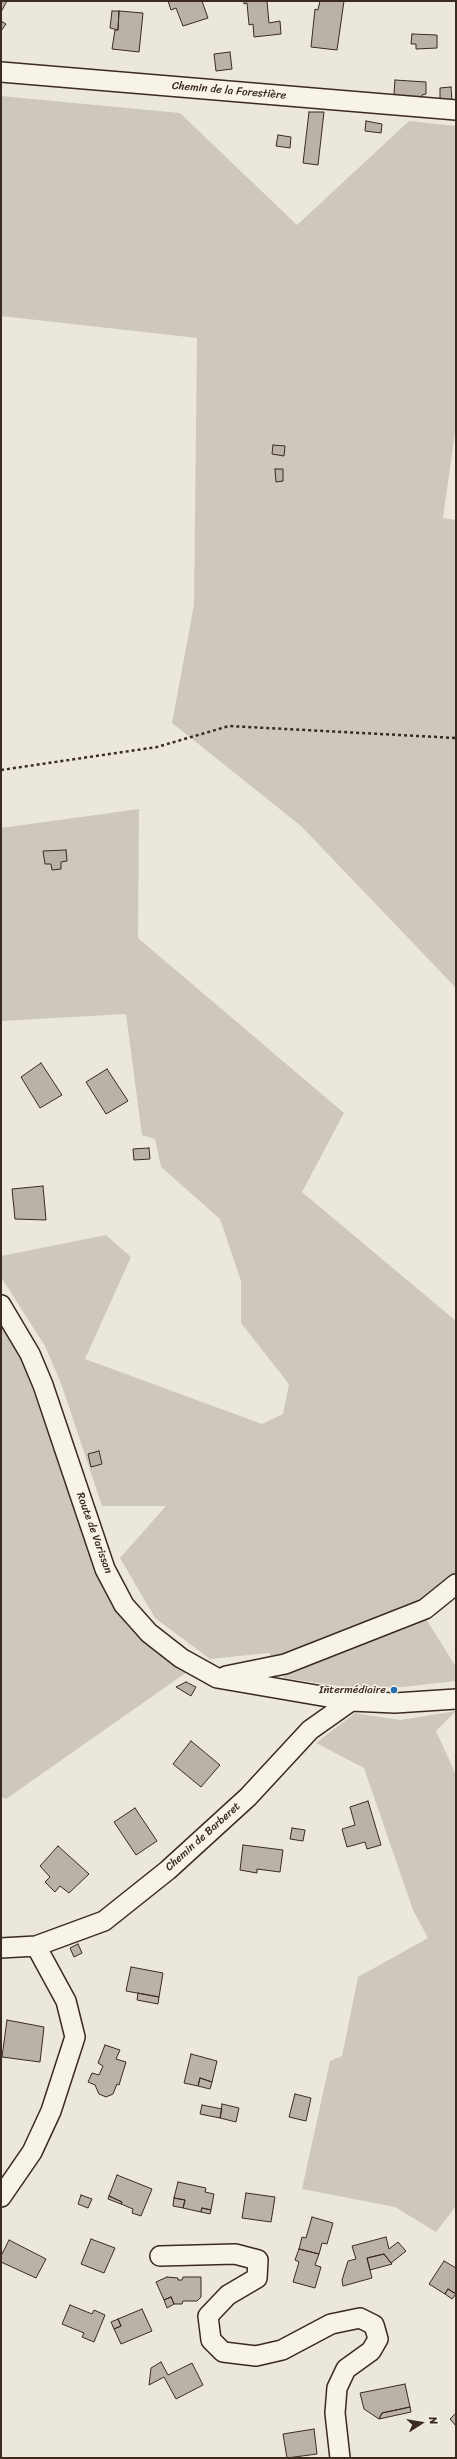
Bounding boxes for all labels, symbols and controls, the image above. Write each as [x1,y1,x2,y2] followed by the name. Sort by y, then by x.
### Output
[171,79,287,103] street label: Chemin de la Forestière
[73,1491,115,1575] street label: Route de Varissan
[319,1683,386,1697] place label: Intermédiaire
[389,1685,399,1695] marker: Intermédiaire
[163,1800,243,1874] street label: Chemin de Barberet
[401,2403,441,2443] north arrow
[423,2415,443,2426] text: N

